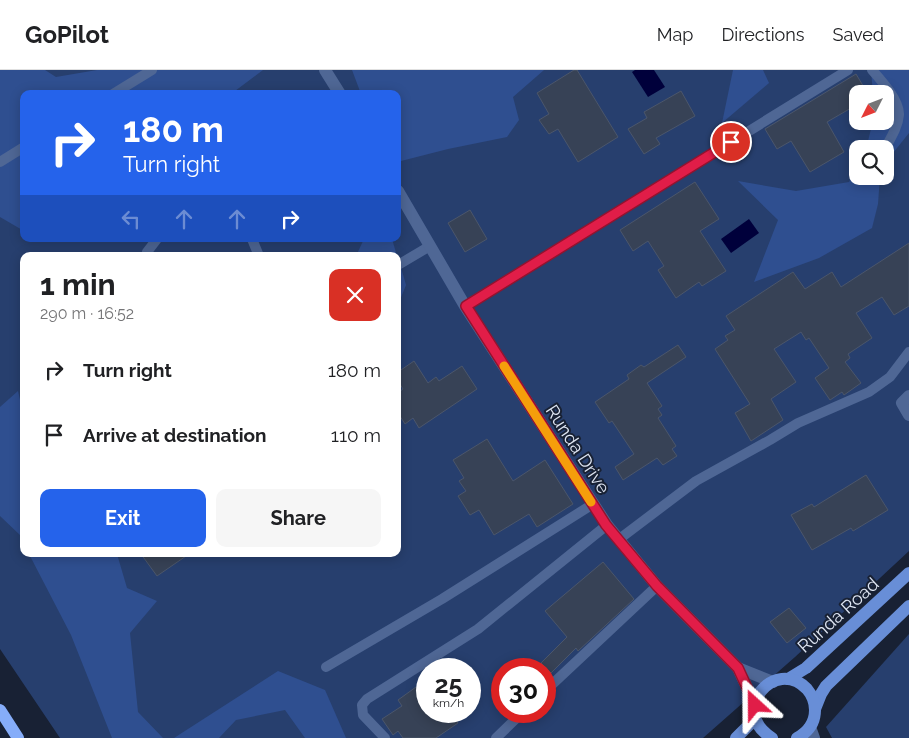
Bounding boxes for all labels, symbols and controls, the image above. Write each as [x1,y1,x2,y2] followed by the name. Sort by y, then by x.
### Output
[25,20,109,49] text: GoPilot
[657,24,693,45] text: Map
[721,24,805,45] text: Directions
[833,24,884,45] text: Saved
[849,85,894,130] north arrow
[849,85,894,185] map controls
[123,109,224,150] text: 180 m
[40,110,105,175] icon: right
[710,121,752,163] pin
[717,128,745,156] icon: arrive
[849,140,894,185] button: search
[123,151,220,177] text: Turn right
[117,205,145,233] icon: left
[170,205,198,233] icon: ahead
[223,205,251,233] icon: ahead
[276,205,304,233] icon: right
[40,267,116,302] text: 1 min
[329,269,381,321] button: close
[40,304,134,323] text: 290 m · 16:52
[40,356,68,384] icon: right
[83,359,172,381] text: Turn right
[328,359,381,381] text: 180 m
[542,401,615,498] street label: Runda Drive
[40,421,68,449] icon: arrive
[83,424,267,446] text: Arrive at destination
[331,424,381,446] text: 110 m
[40,489,206,547] button: Exit
[216,489,381,547] button: Share
[793,573,883,657] street label: Runda Road
[491,658,556,723] speed limit sign: 30
[435,669,462,699] text: 25
[728,678,780,730] position arrow
[433,696,464,710] text: km/h

